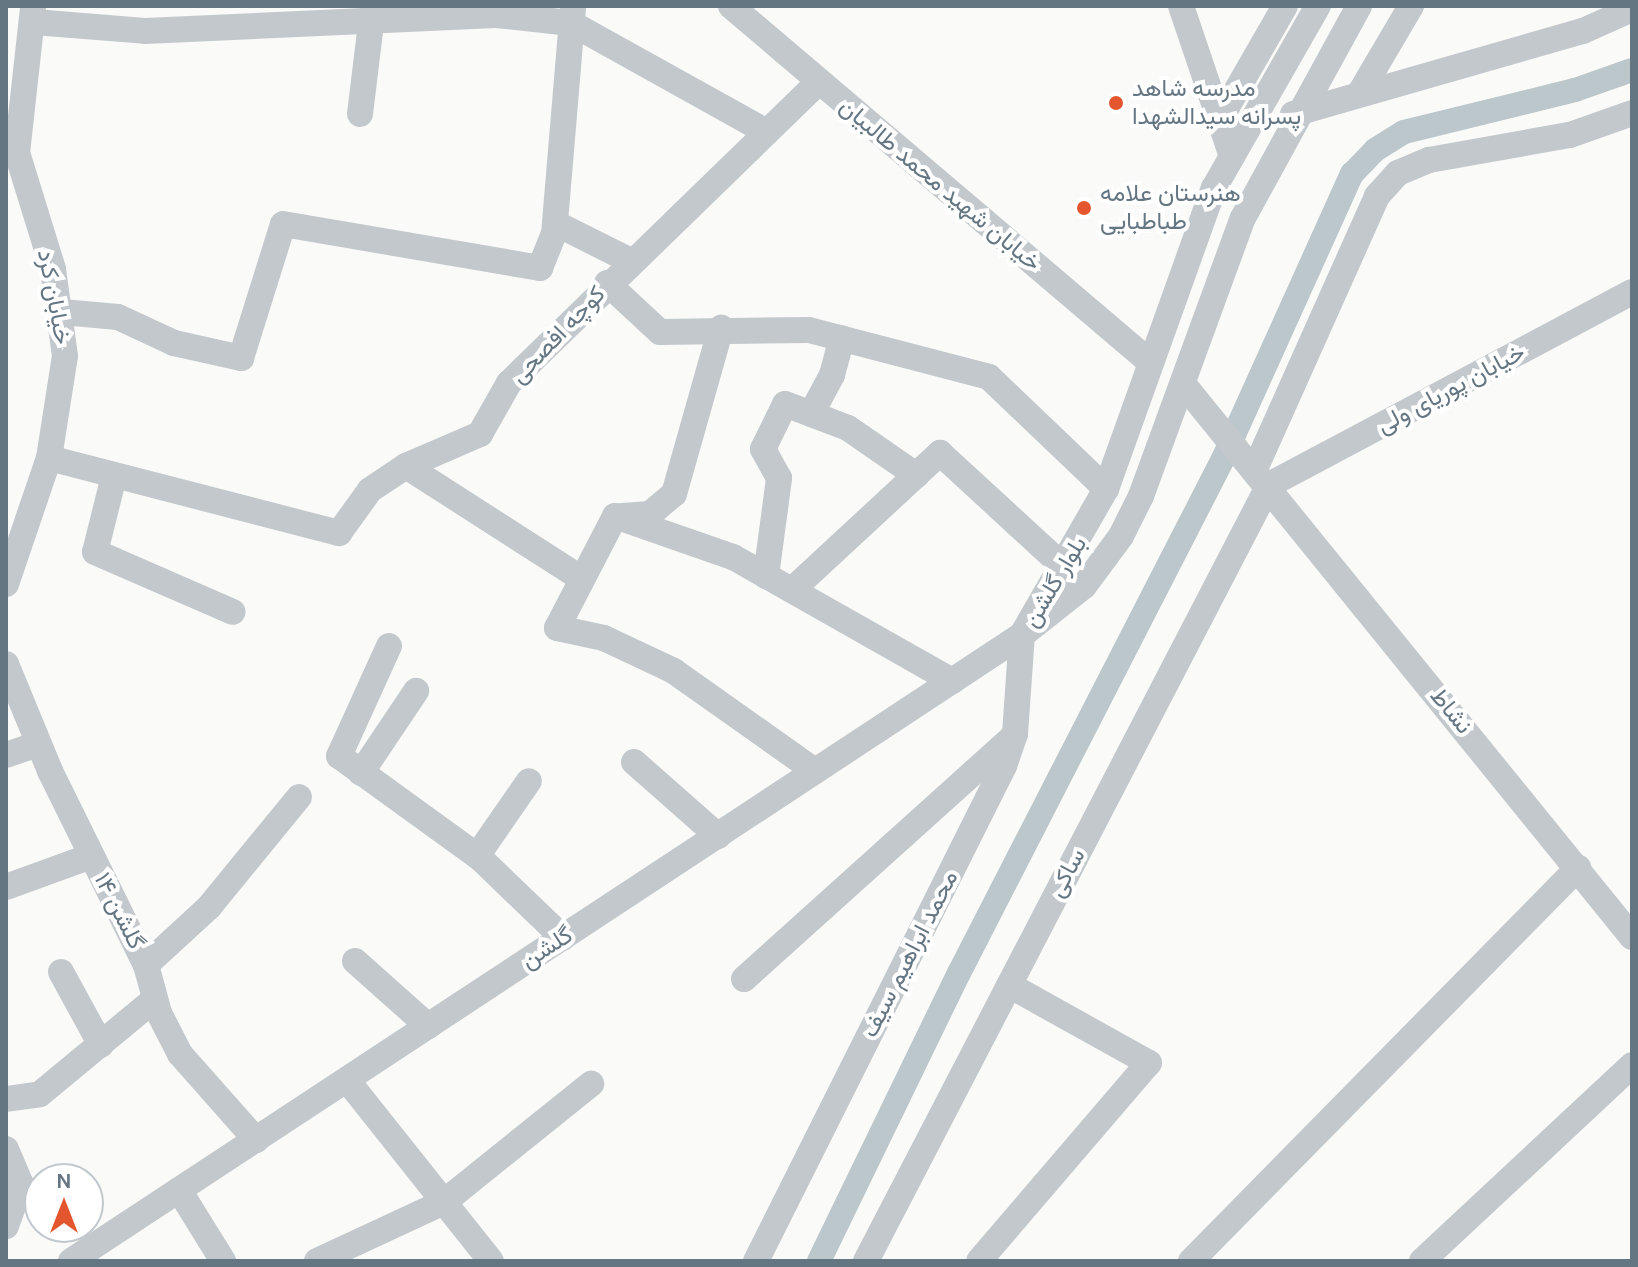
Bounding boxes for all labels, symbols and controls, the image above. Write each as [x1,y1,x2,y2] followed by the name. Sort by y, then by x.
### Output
[1132,75,1301,131] place label: مدرسه شاهد پسرانه سیدالشهدا
[833,92,1047,278] street label: خیابان شهید محمد طالبیان
[1107,94,1125,112] marker: مدرسه شاهد پسرانه سیدالشهدا
[1100,180,1241,236] place label: هنرستان علامه طباطبایی
[1075,199,1093,217] marker: هنرستان علامه طباطبایی
[31,247,77,347] street label: خیابان کرد
[504,280,612,390] street label: کوچه افصحی
[1372,338,1530,440] street label: خیابان پوریای ولی
[1017,531,1093,633] street label: بلوار گلشن
[1424,682,1478,740] street label: نشاط
[1042,844,1092,902] street label: ساکی
[856,866,964,1042] street label: محمد ابراهیم سیف
[88,868,150,954] street label: گلشن ۱۴
[516,921,578,975] street label: گلشن
[24,1163,104,1243] north arrow
[56,1168,72,1194] text: N

